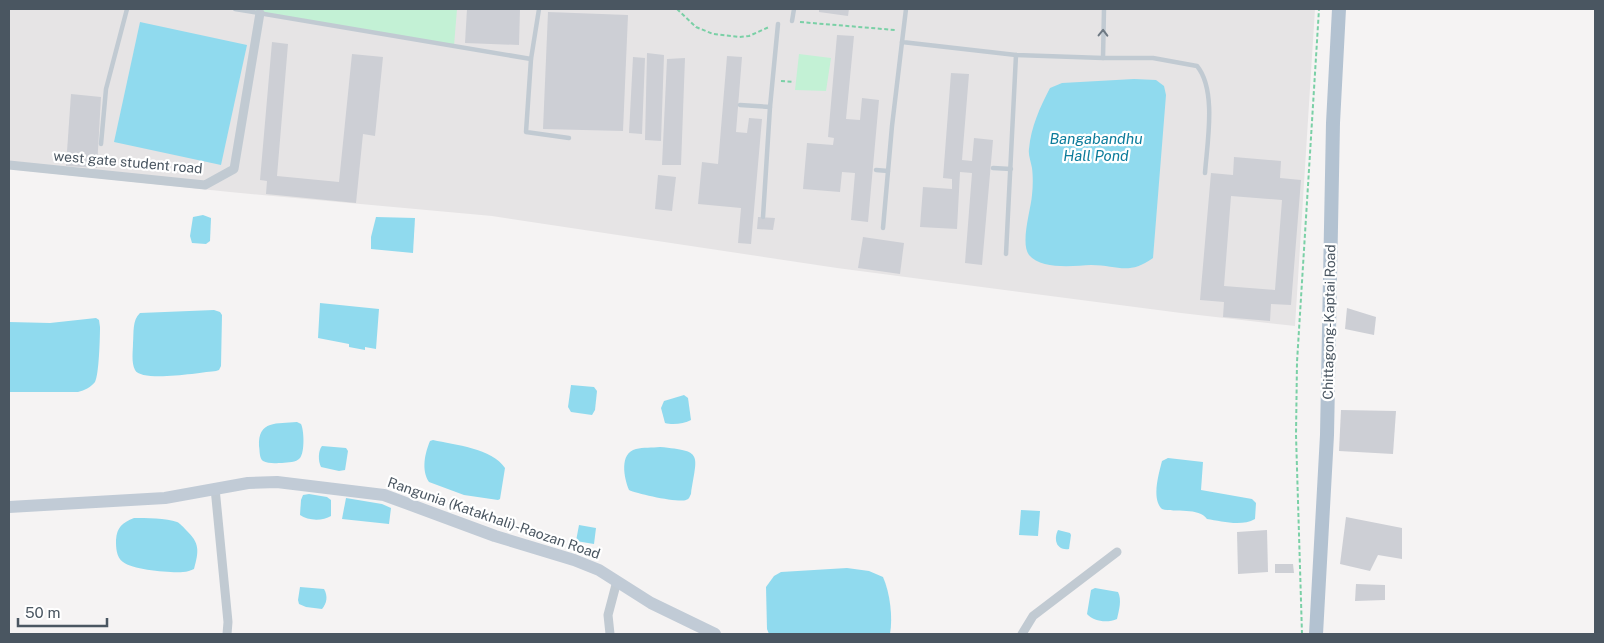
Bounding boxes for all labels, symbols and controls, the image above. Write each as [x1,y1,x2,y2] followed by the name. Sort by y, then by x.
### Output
[1098,29,1108,37] one-way arrow
[1049,130,1143,164] water label: Bangabandhu Hall Pond
[53,148,203,176] street label: west gate student road
[1320,244,1338,400] street label: Chittagong-Kaptai Road
[386,474,602,562] street label: Rangunia (Katakhali)-Raozan Road
[18,596,106,628] scale bar
[25,604,60,621] text: 50 m

